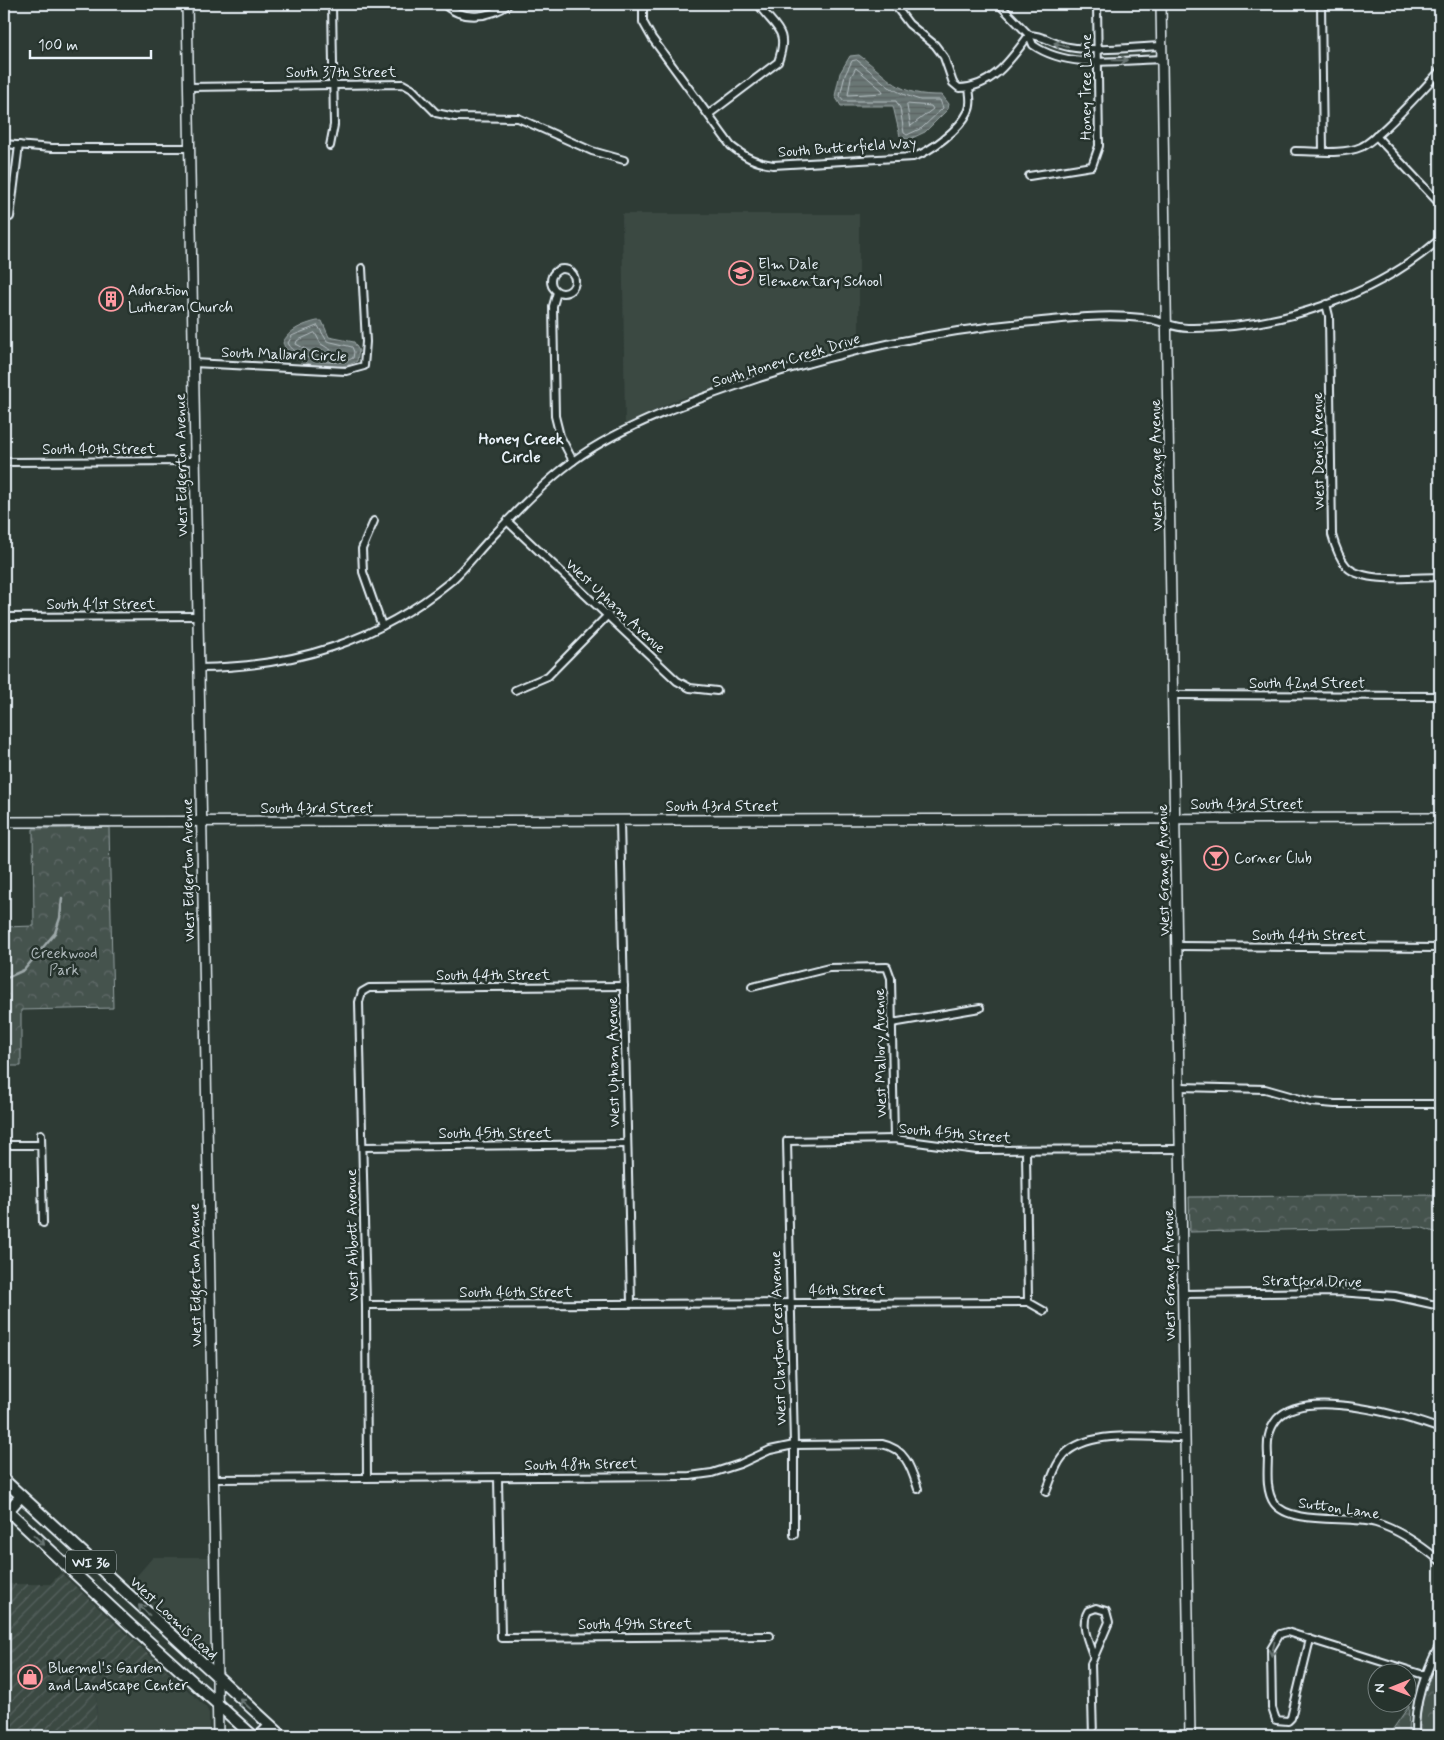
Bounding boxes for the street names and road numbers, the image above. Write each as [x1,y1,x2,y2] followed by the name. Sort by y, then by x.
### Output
[1077,34,1097,140] street label: Honey Tree Lane
[286,63,396,83] street label: South 37th Street
[777,133,917,163] street label: South Butterfield Way
[710,329,863,393] street label: South Honey Creek Drive
[221,343,347,367] street label: South Mallard Circle
[1308,392,1330,510] street label: West Denis Avenue
[171,393,194,537] street label: West Edgerton Avenue
[1146,399,1168,531] street label: West Grange Avenue
[42,440,156,460] street label: South 40th Street
[561,555,670,659] street label: West Upham Avenue
[46,595,156,615] street label: South 41st Street
[1249,674,1365,694] street label: South 42nd Street
[1190,795,1304,815] street label: South 43rd Street
[665,797,779,817] street label: South 43rd Street
[178,798,201,942] street label: West Edgerton Avenue
[260,799,374,819] street label: South 43rd Street
[1153,804,1175,936] street label: West Grange Avenue
[1252,926,1366,946] street label: South 44th Street
[436,966,550,986] street label: South 44th Street
[870,988,892,1118] street label: West Mallory Avenue
[603,997,625,1127] street label: West Upham Avenue
[898,1119,1012,1149] street label: South 45th Street
[439,1124,552,1144] street label: South 45th Street
[342,1169,364,1301] street label: West Abbott Avenue
[185,1203,208,1347] street label: West Edgerton Avenue
[1159,1209,1181,1341] street label: West Grange Avenue
[766,1250,792,1426] street label: West Clayton Crest Avenue
[1262,1271,1362,1295] street label: Stratford Drive
[809,1281,886,1301] street label: 46th Street
[459,1283,573,1303] street label: South 46th Street
[524,1454,638,1476] street label: South 48th Street
[1297,1493,1381,1525] street label: Sutton Lane
[66,1550,116,1574] road number: WI 36
[125,1573,222,1665] street label: West Loomis Road
[578,1615,692,1635] street label: South 49th Street

